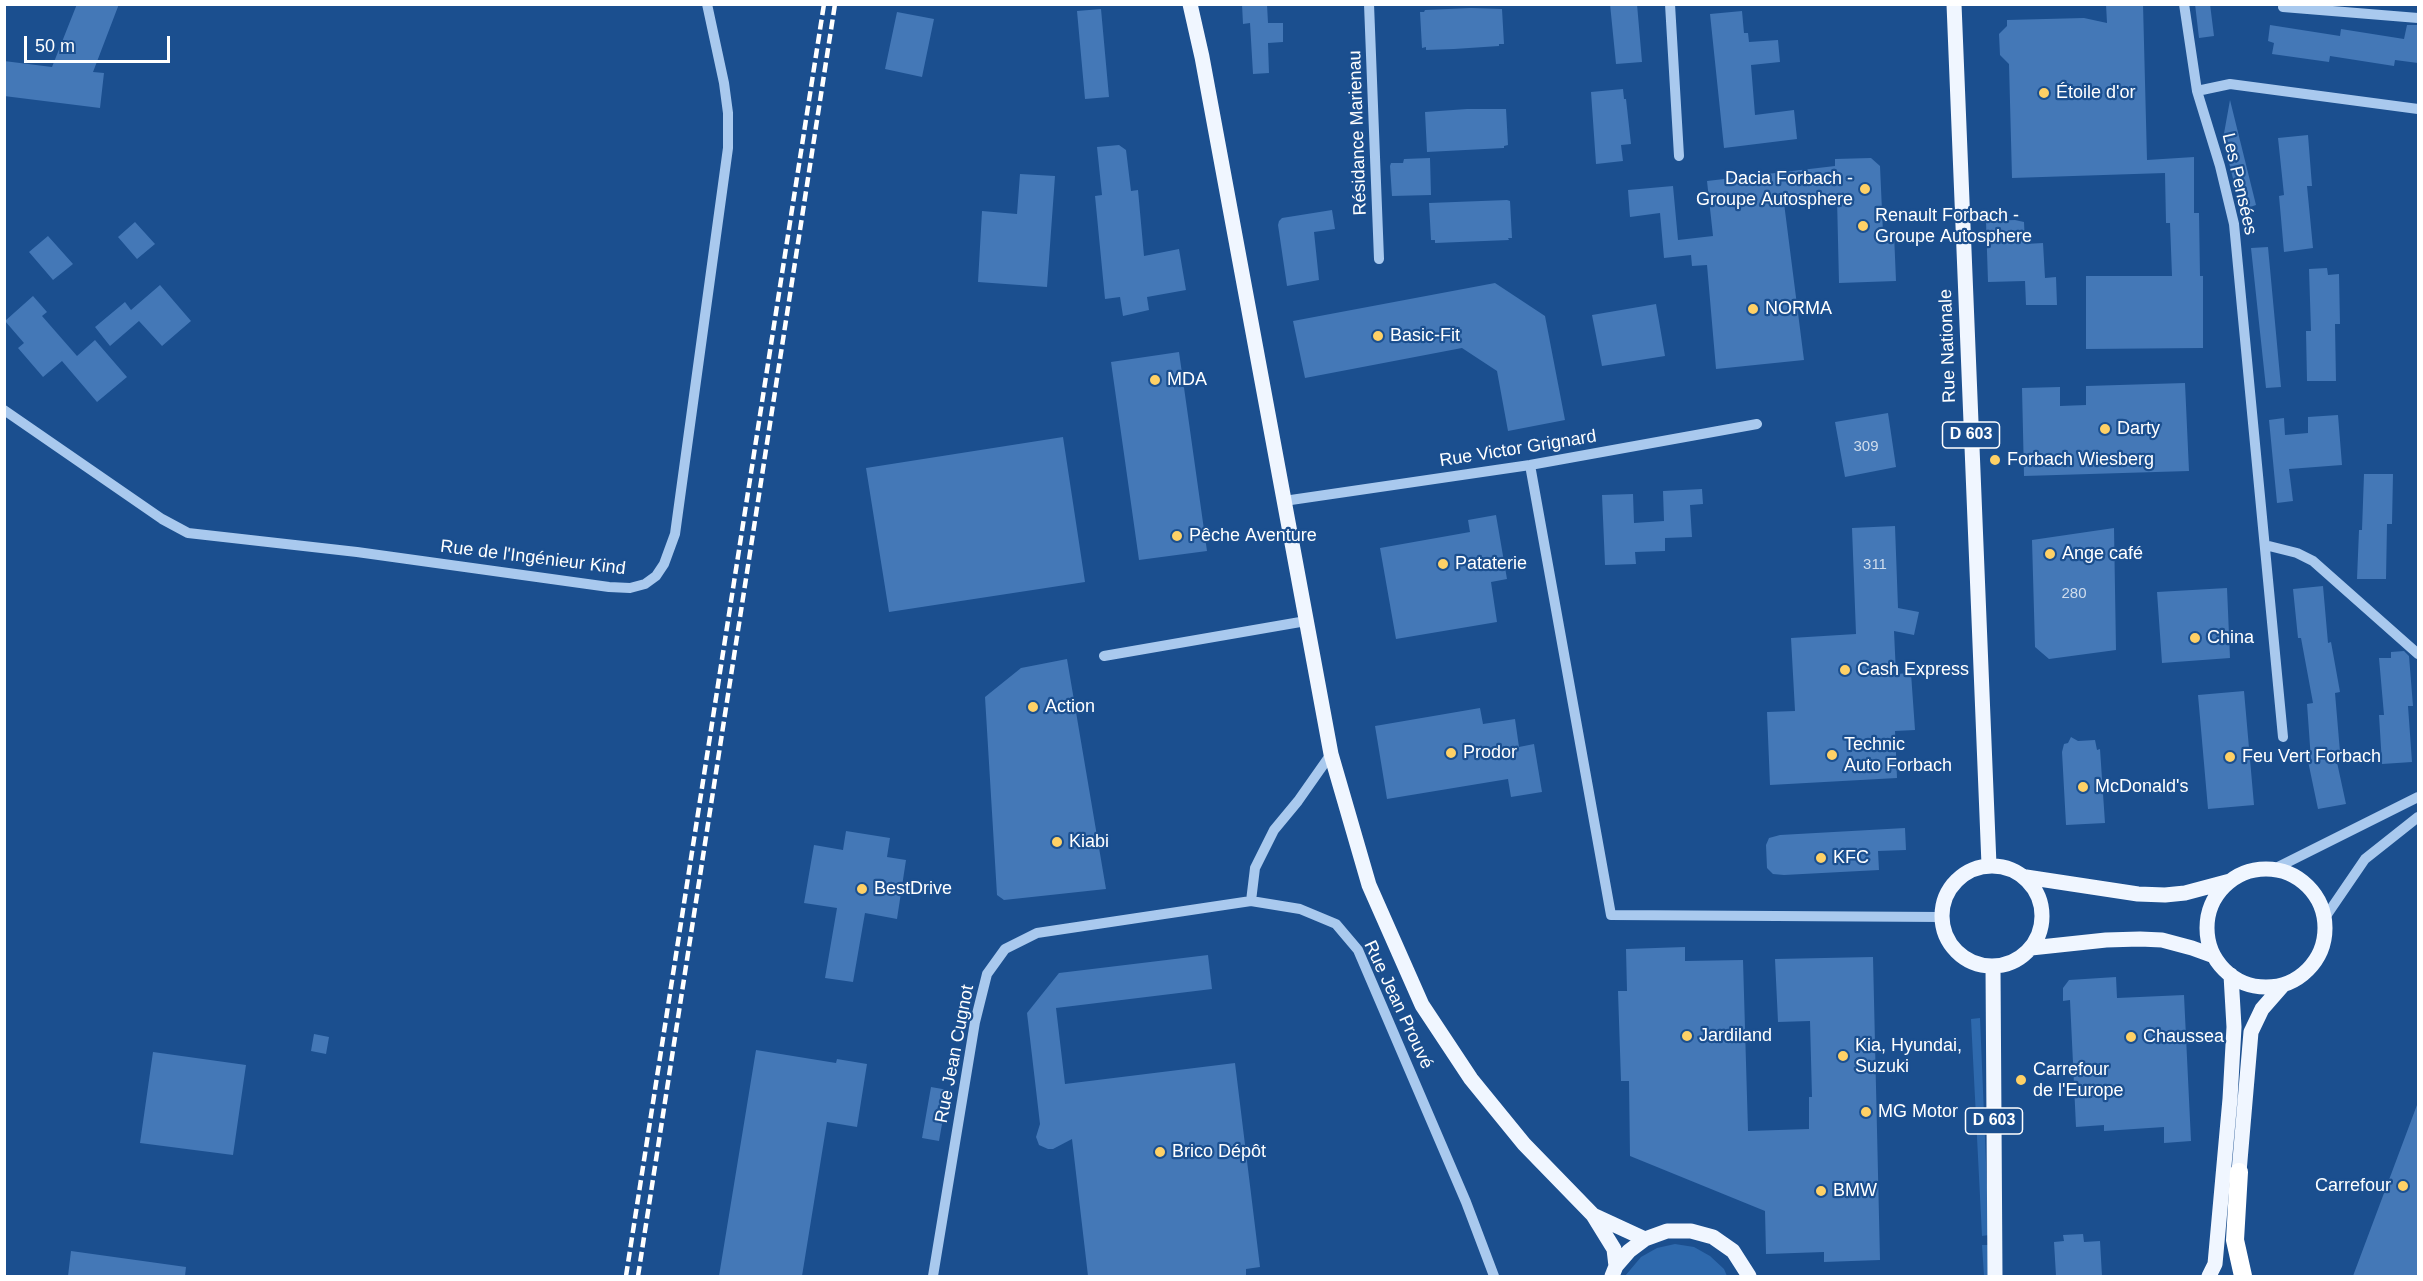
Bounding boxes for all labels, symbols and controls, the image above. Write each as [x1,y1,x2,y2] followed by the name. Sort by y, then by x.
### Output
[27,24,172,62] scale bar
[35,36,75,56] text: 50 m
[1344,50,1372,216] street label: Résidance Marienau
[2056,82,2135,104] place label: Étoile d'or
[2037,86,2051,100] marker: Étoile d'or
[2217,131,2261,237] street label: Les Pensées
[1696,168,1853,210] place label: Dacia Forbach - Groupe Autosphere
[1858,182,1872,196] marker: Dacia Forbach - Groupe Autosphere
[1875,205,2032,248] place label: Renault Forbach - Groupe Autosphere
[1856,219,1870,233] marker: Renault Forbach - Groupe Autosphere
[1935,289,1961,403] street label: Rue Nationale
[1765,298,1832,320] place label: NORMA
[1746,302,1760,316] marker: NORMA
[1390,325,1460,347] place label: Basic-Fit
[1371,329,1385,343] marker: Basic-Fit
[1167,369,1207,391] place label: MDA
[1148,373,1162,387] marker: MDA
[2117,418,2160,440] place label: Darty
[1942,422,2000,448] road number: D 603
[2098,422,2112,436] marker: Darty
[1438,426,1598,472] street label: Rue Victor Grignard
[1853,438,1879,456] house number: 309
[2007,449,2154,471] place label: Forbach Wiesberg
[1988,453,2002,467] marker: Forbach Wiesberg
[1189,525,1317,547] place label: Pêche Aventure
[1170,529,1184,543] marker: Pêche Aventure
[439,536,627,580] street label: Rue de l'Ingénieur Kind
[2062,543,2143,565] place label: Ange café
[2043,547,2057,561] marker: Ange café
[1455,553,1527,575] place label: Pataterie
[1863,556,1887,574] house number: 311
[1436,557,1450,571] marker: Pataterie
[2061,585,2087,603] house number: 280
[2207,627,2254,649] place label: China
[2188,631,2202,645] marker: China
[1857,659,1969,681] place label: Cash Express
[1838,663,1852,677] marker: Cash Express
[1045,696,1095,718] place label: Action
[1026,700,1040,714] marker: Action
[1844,734,1952,777] place label: Technic Auto Forbach
[1463,742,1517,764] place label: Prodor
[1444,746,1458,760] marker: Prodor
[2242,746,2381,768] place label: Feu Vert Forbach
[1825,748,1839,762] marker: Technic Auto Forbach
[2223,750,2237,764] marker: Feu Vert Forbach
[2095,776,2188,798] place label: McDonald's
[2076,780,2090,794] marker: McDonald's
[1069,831,1109,853] place label: Kiabi
[1050,835,1064,849] marker: Kiabi
[1833,847,1869,869] place label: KFC
[1814,851,1828,865] marker: KFC
[874,878,952,900] place label: BestDrive
[855,882,869,896] marker: BestDrive
[1359,937,1437,1073] street label: Rue Jean Prouvé
[931,983,979,1125] street label: Rue Jean Cugnot
[1699,1025,1772,1047] place label: Jardiland
[2143,1026,2224,1048] place label: Chaussea
[1680,1029,1694,1043] marker: Jardiland
[2124,1030,2138,1044] marker: Chaussea
[1855,1035,1962,1078] place label: Kia, Hyundai, Suzuki
[1836,1049,1850,1063] marker: Kia, Hyundai, Suzuki
[2033,1059,2124,1102] place label: Carrefour de l'Europe
[2014,1073,2028,1087] marker: Carrefour de l'Europe
[1878,1101,1958,1123] place label: MG Motor
[1859,1105,1873,1119] marker: MG Motor
[1966,1108,2022,1134] road number: D 603
[1172,1141,1266,1163] place label: Brico Dépôt
[1153,1145,1167,1159] marker: Brico Dépôt
[2315,1175,2391,1197] place label: Carrefour
[2396,1179,2410,1193] marker: Carrefour
[1833,1180,1877,1202] place label: BMW
[1814,1184,1828,1198] marker: BMW

